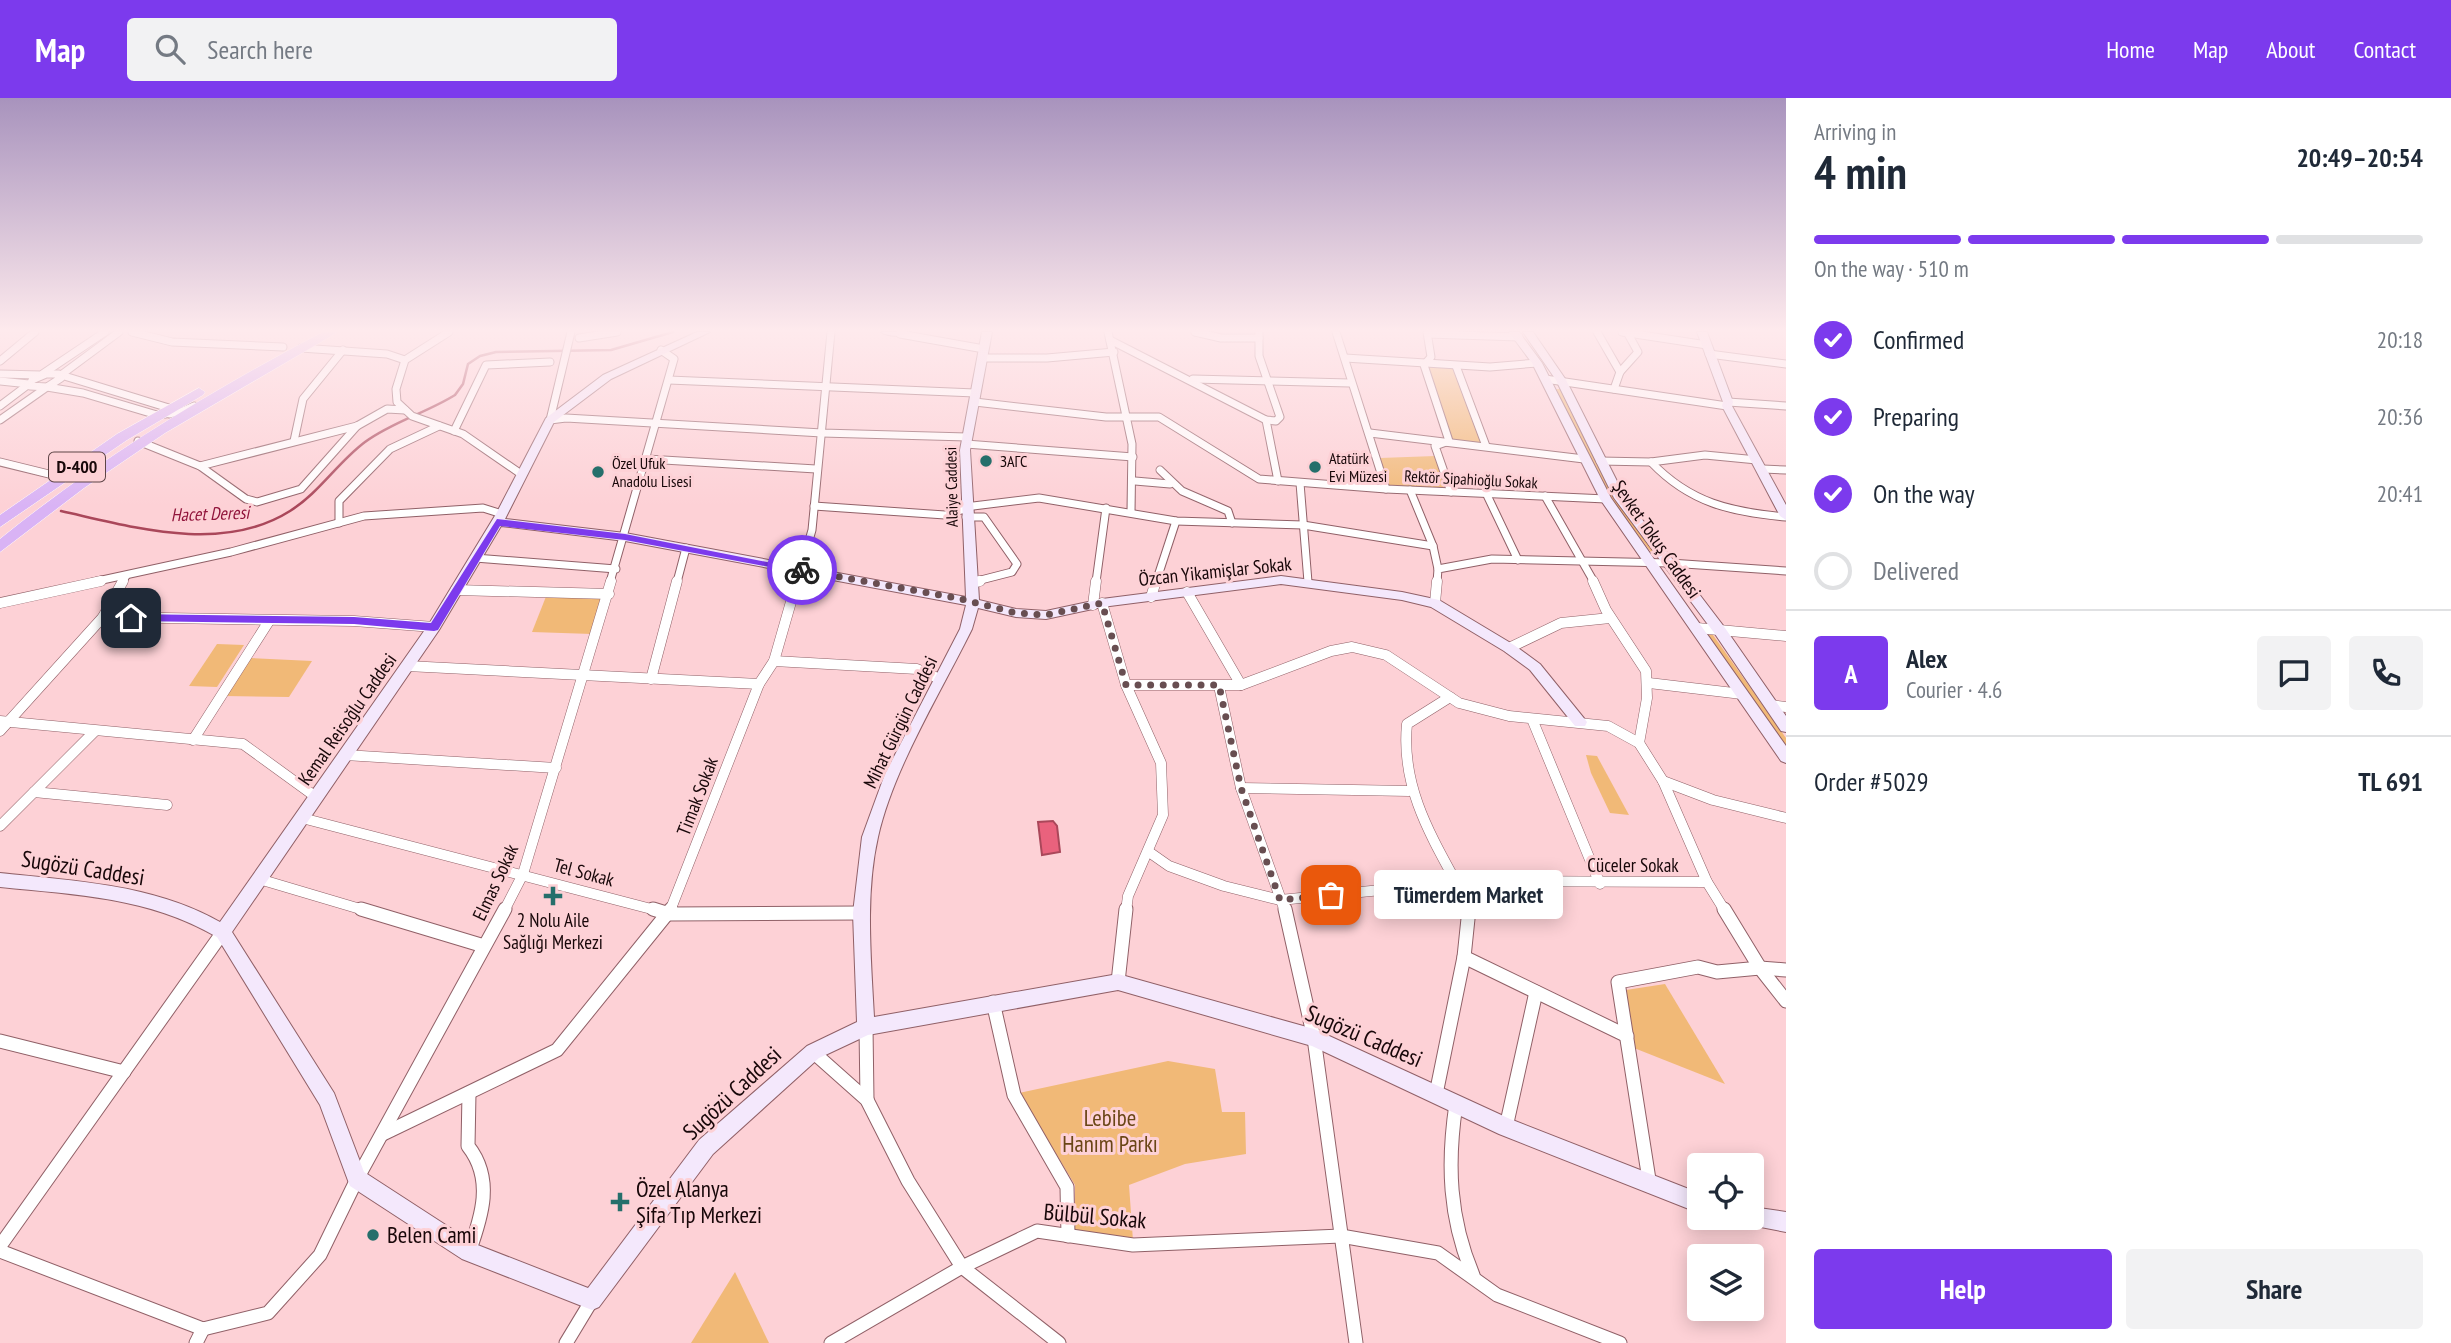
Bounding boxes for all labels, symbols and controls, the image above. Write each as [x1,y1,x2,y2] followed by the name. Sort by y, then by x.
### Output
[127,18,617,81] search box
[35,28,85,71] text: Map
[151,30,189,68] icon: search
[207,33,313,66] text: Search here
[2106,34,2155,65] text: Home
[2193,34,2228,65] text: Map
[2266,34,2315,65] text: About
[2353,34,2416,65] text: Contact
[1814,117,1896,146] text: Arriving in
[2296,141,2423,174] text: 20:49–20:54
[1814,142,1907,202] text: 4 min
[1814,254,1969,283] text: On the way · 510 m
[1814,321,1852,359] icon: check
[1873,323,1964,356] text: Confirmed
[2377,325,2423,354] text: 20:18
[1814,398,1852,436] icon: check
[1873,400,1959,433] text: Preparing
[2377,402,2423,431] text: 20:36
[940,447,962,527] street label: Alaiye Caddesi
[1329,448,1387,486] place label: Atatürk Evi Müzesi
[1000,451,1027,471] place label: ЗАГС
[49,452,105,482] road number: D-400
[612,453,692,491] place label: Özel Ufuk Anadolu Lisesi
[978,453,994,469] marker: ЗАГС
[1307,459,1323,475] marker: Atatürk Evi Müzesi
[590,464,606,480] marker: Özel Ufuk Anadolu Lisesi
[1404,466,1539,493] street label: Rektör Sipahioğlu Sokak
[1607,475,1707,603] street label: Şevket Tokuş Caddesi
[1814,475,1852,513] icon: check
[1873,477,1975,510] text: On the way
[2377,479,2423,508] text: 20:41
[170,501,252,526] water label: Hacet Deresi
[767,535,837,605] courier
[783,551,821,589] icon: bike
[1137,551,1293,591] street label: Özcan Yikamişlar Sokak
[1873,554,1959,587] text: Delivered
[101,588,161,648] pin
[112,599,150,637] icon: home
[2257,636,2331,710] button: chat
[2349,636,2423,710] button: phone
[1906,642,1947,675] text: Alex
[293,648,401,790] street label: Kemal Reisoğlu Caddesi
[858,652,942,792] street label: Mihat Gürgün Caddesi
[1844,657,1858,690] text: A
[1906,675,2002,704] text: Courier · 4.6
[671,753,723,839] street label: Timak Sokak
[1814,765,1929,798] text: Order #5029
[2358,765,2423,798] text: TL 691
[467,839,523,924] street label: Elmas Sokak
[19,843,147,892] street label: Sugözü Caddesi
[551,852,617,892] street label: Tel Sokak
[1587,853,1679,877] street label: Cüceler Sokak
[1301,865,1361,925] pin
[1373,870,1562,920] callout: Tümerdem Market
[1312,876,1350,914] icon: bag
[1394,880,1543,909] text: Tümerdem Market
[543,886,563,906] marker: 2 Nolu Aile Sağlığı Merkezi
[503,908,603,954] place label: 2 Nolu Aile Sağlığı Merkezi
[1301,998,1427,1073] street label: Sugözü Caddesi
[676,1040,787,1146] street label: Sugözü Caddesi
[1062,1103,1158,1158] park label: Lebibe Hanım Parkı
[1687,1153,1764,1321] map controls
[1687,1153,1764,1230] button: locate
[636,1174,762,1229] place label: Özel Alanya Şifa Tıp Merkezi
[610,1192,630,1212] marker: Özel Alanya Şifa Tıp Merkezi
[1042,1197,1148,1234] street label: Bülbül Sokak
[387,1220,477,1249] place label: Belen Cami
[365,1227,381,1243] marker: Belen Cami
[1687,1244,1764,1321] button: layers
[1814,1249,2112,1329] button: Help
[2126,1249,2423,1329] button: Share

